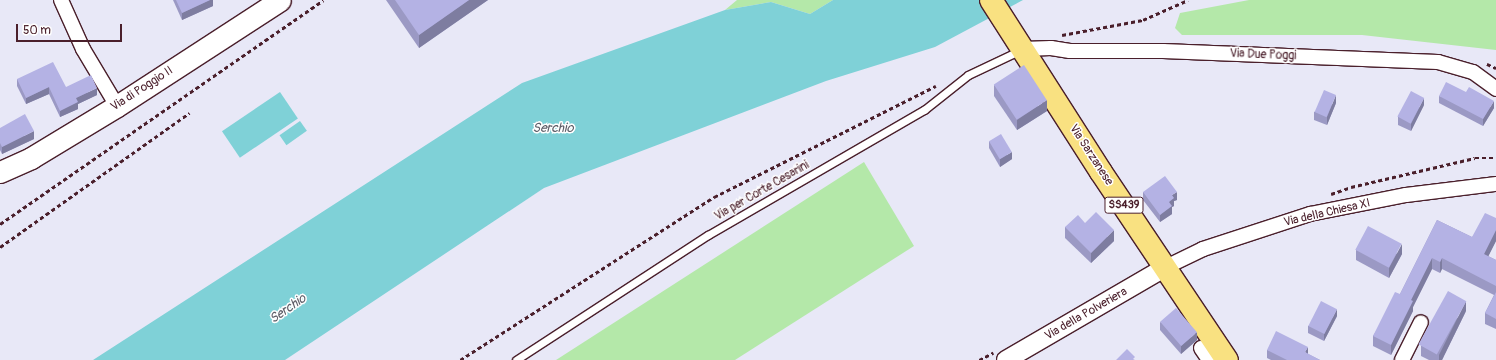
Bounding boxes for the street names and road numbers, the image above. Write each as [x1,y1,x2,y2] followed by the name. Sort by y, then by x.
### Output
[1229,47,1297,63] street label: Via Due Poggi
[108,64,176,114] street label: Via di Poggio II
[1066,122,1116,188] street label: Via Sarzanese
[712,158,812,224] street label: Via per Corte Cesarini
[1104,196,1144,214] road number: SS439
[1282,196,1372,230] street label: Via della Chiesa XI
[1042,285,1130,343] street label: Via della Polveriera

